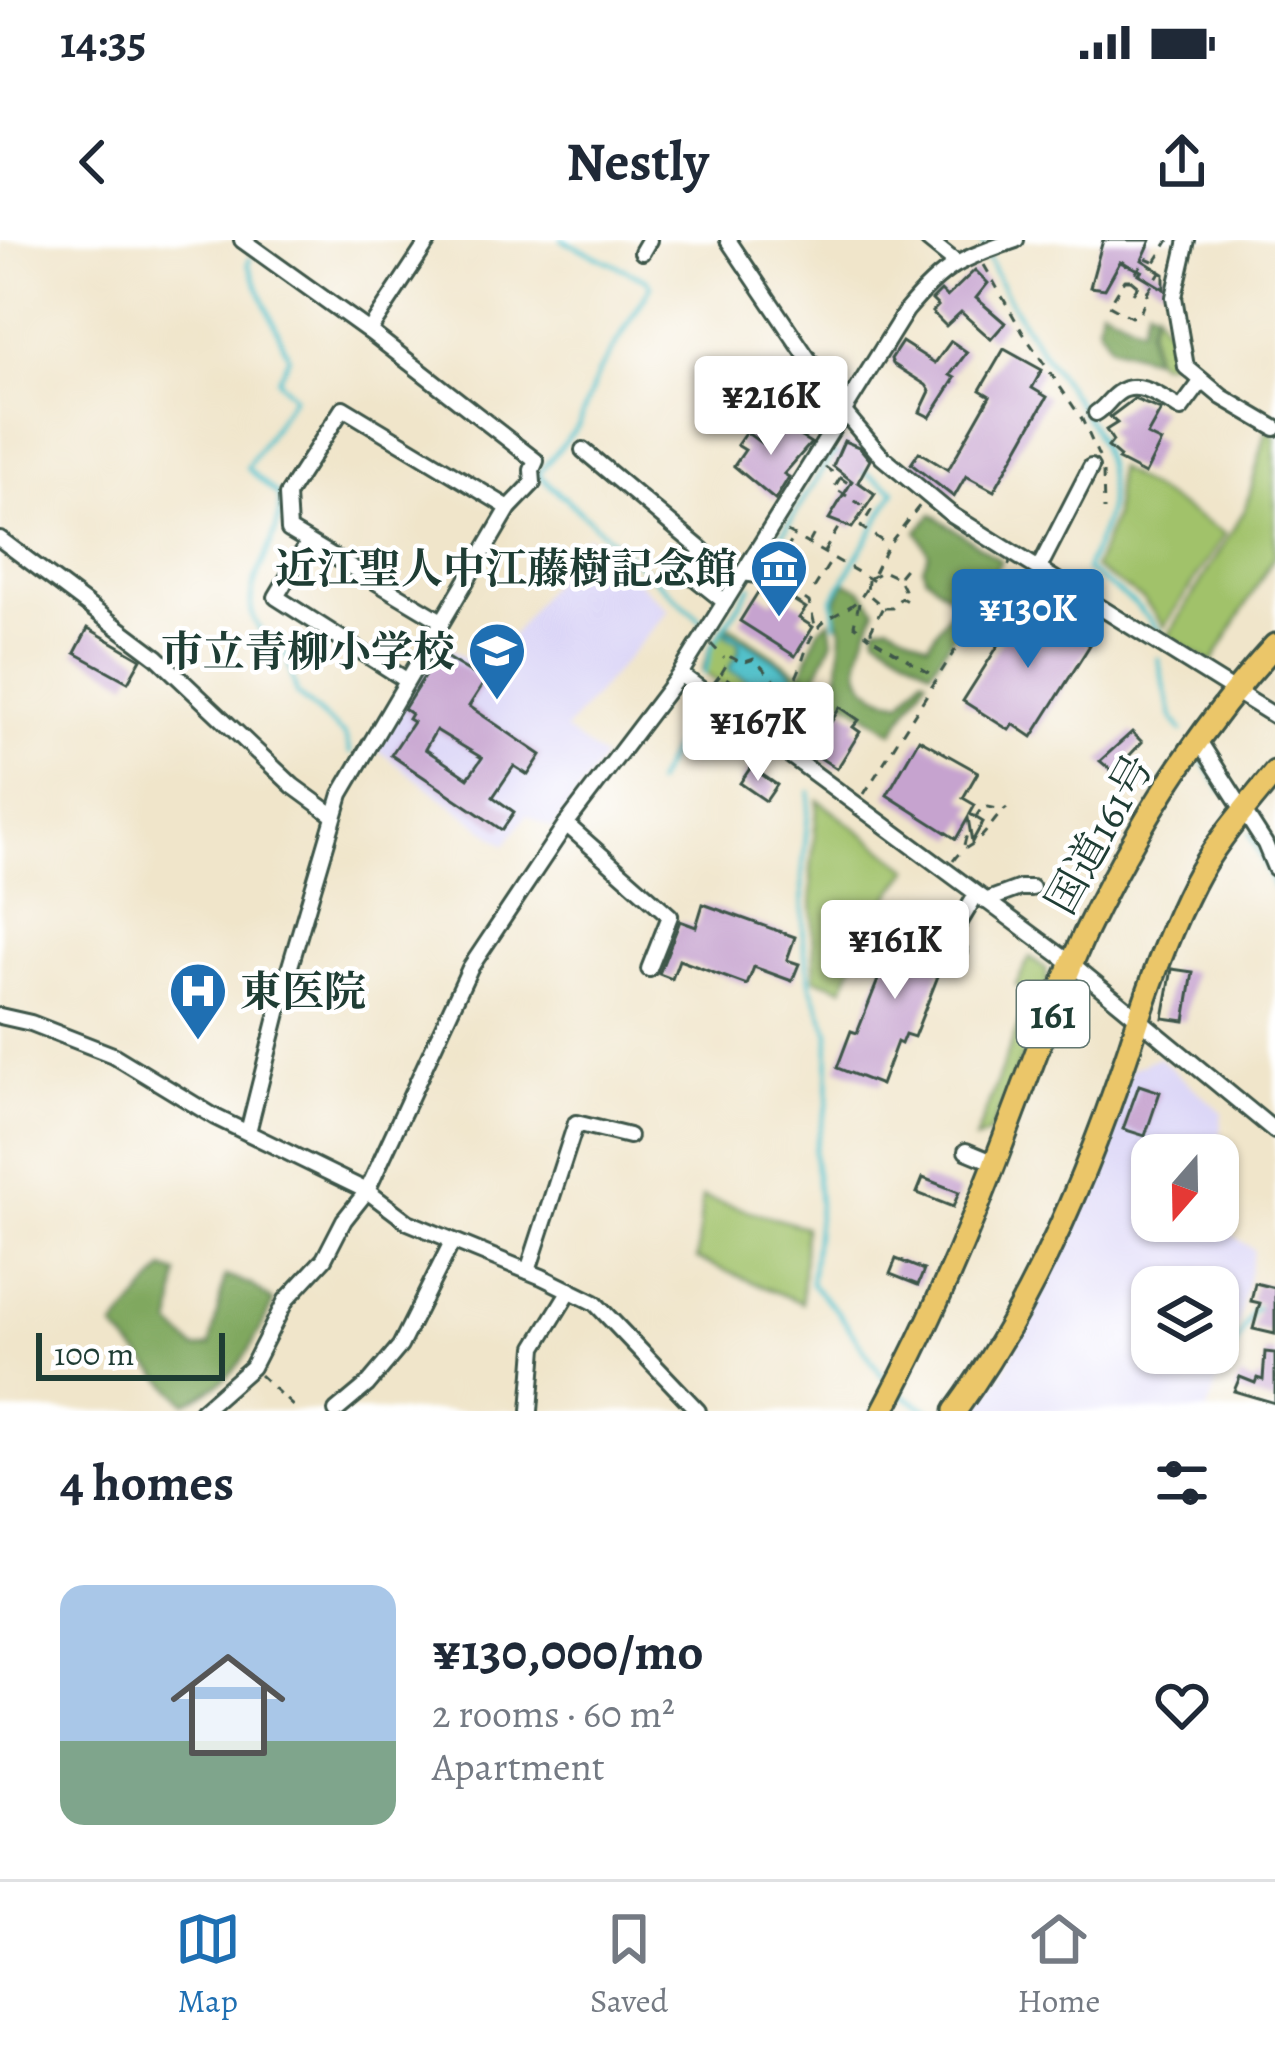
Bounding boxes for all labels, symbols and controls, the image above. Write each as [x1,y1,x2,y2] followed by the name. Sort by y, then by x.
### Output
[60,11,147,73] text: 14:35
[566,125,709,199] text: Nestly
[60,129,126,195] icon: back
[1149,129,1215,195] icon: share
[687,356,855,458] pin: ¥216K
[721,368,821,421] text: ¥216K
[748,537,810,619] museum icon: 近江聖人中江藤樹記念館
[275,540,737,597] place label: 近江聖人中江藤樹記念館
[944,569,1112,671] pin: ¥130K
[979,581,1077,634] text: ¥130K
[466,620,528,702] school or university icon: 市立青柳小学校
[161,623,455,680] place label: 市立青柳小学校
[674,682,842,784] pin: ¥167K
[710,694,806,747] text: ¥167K
[1032,744,1166,924] street label: 国道161号
[811,900,979,1002] pin: ¥161K
[848,912,942,965] text: ¥161K
[167,960,229,1042] hospital icon: 東医院
[240,963,366,1020] place label: 東医院
[1017,981,1089,1047] road number: 161
[1131,1134,1239,1242] north arrow
[1131,1134,1239,1374] map controls
[1131,1266,1239,1374] button: layers
[36,1327,225,1380] scale bar
[54,1331,134,1376] text: 100 m
[60,1448,234,1518] text: 4 homes
[1149,1450,1215,1516] icon: filters
[432,1617,704,1687] text: ¥130,000/mo
[156,1633,300,1777] icon: home
[1149,1672,1215,1738] icon: heart
[432,1687,675,1740] text: 2 rooms · 60 m²
[432,1740,605,1793] text: Apartment
[175,1906,241,2023] tab: Map
[590,1906,668,2023] tab: Saved
[1017,1906,1100,2023] tab: Home

